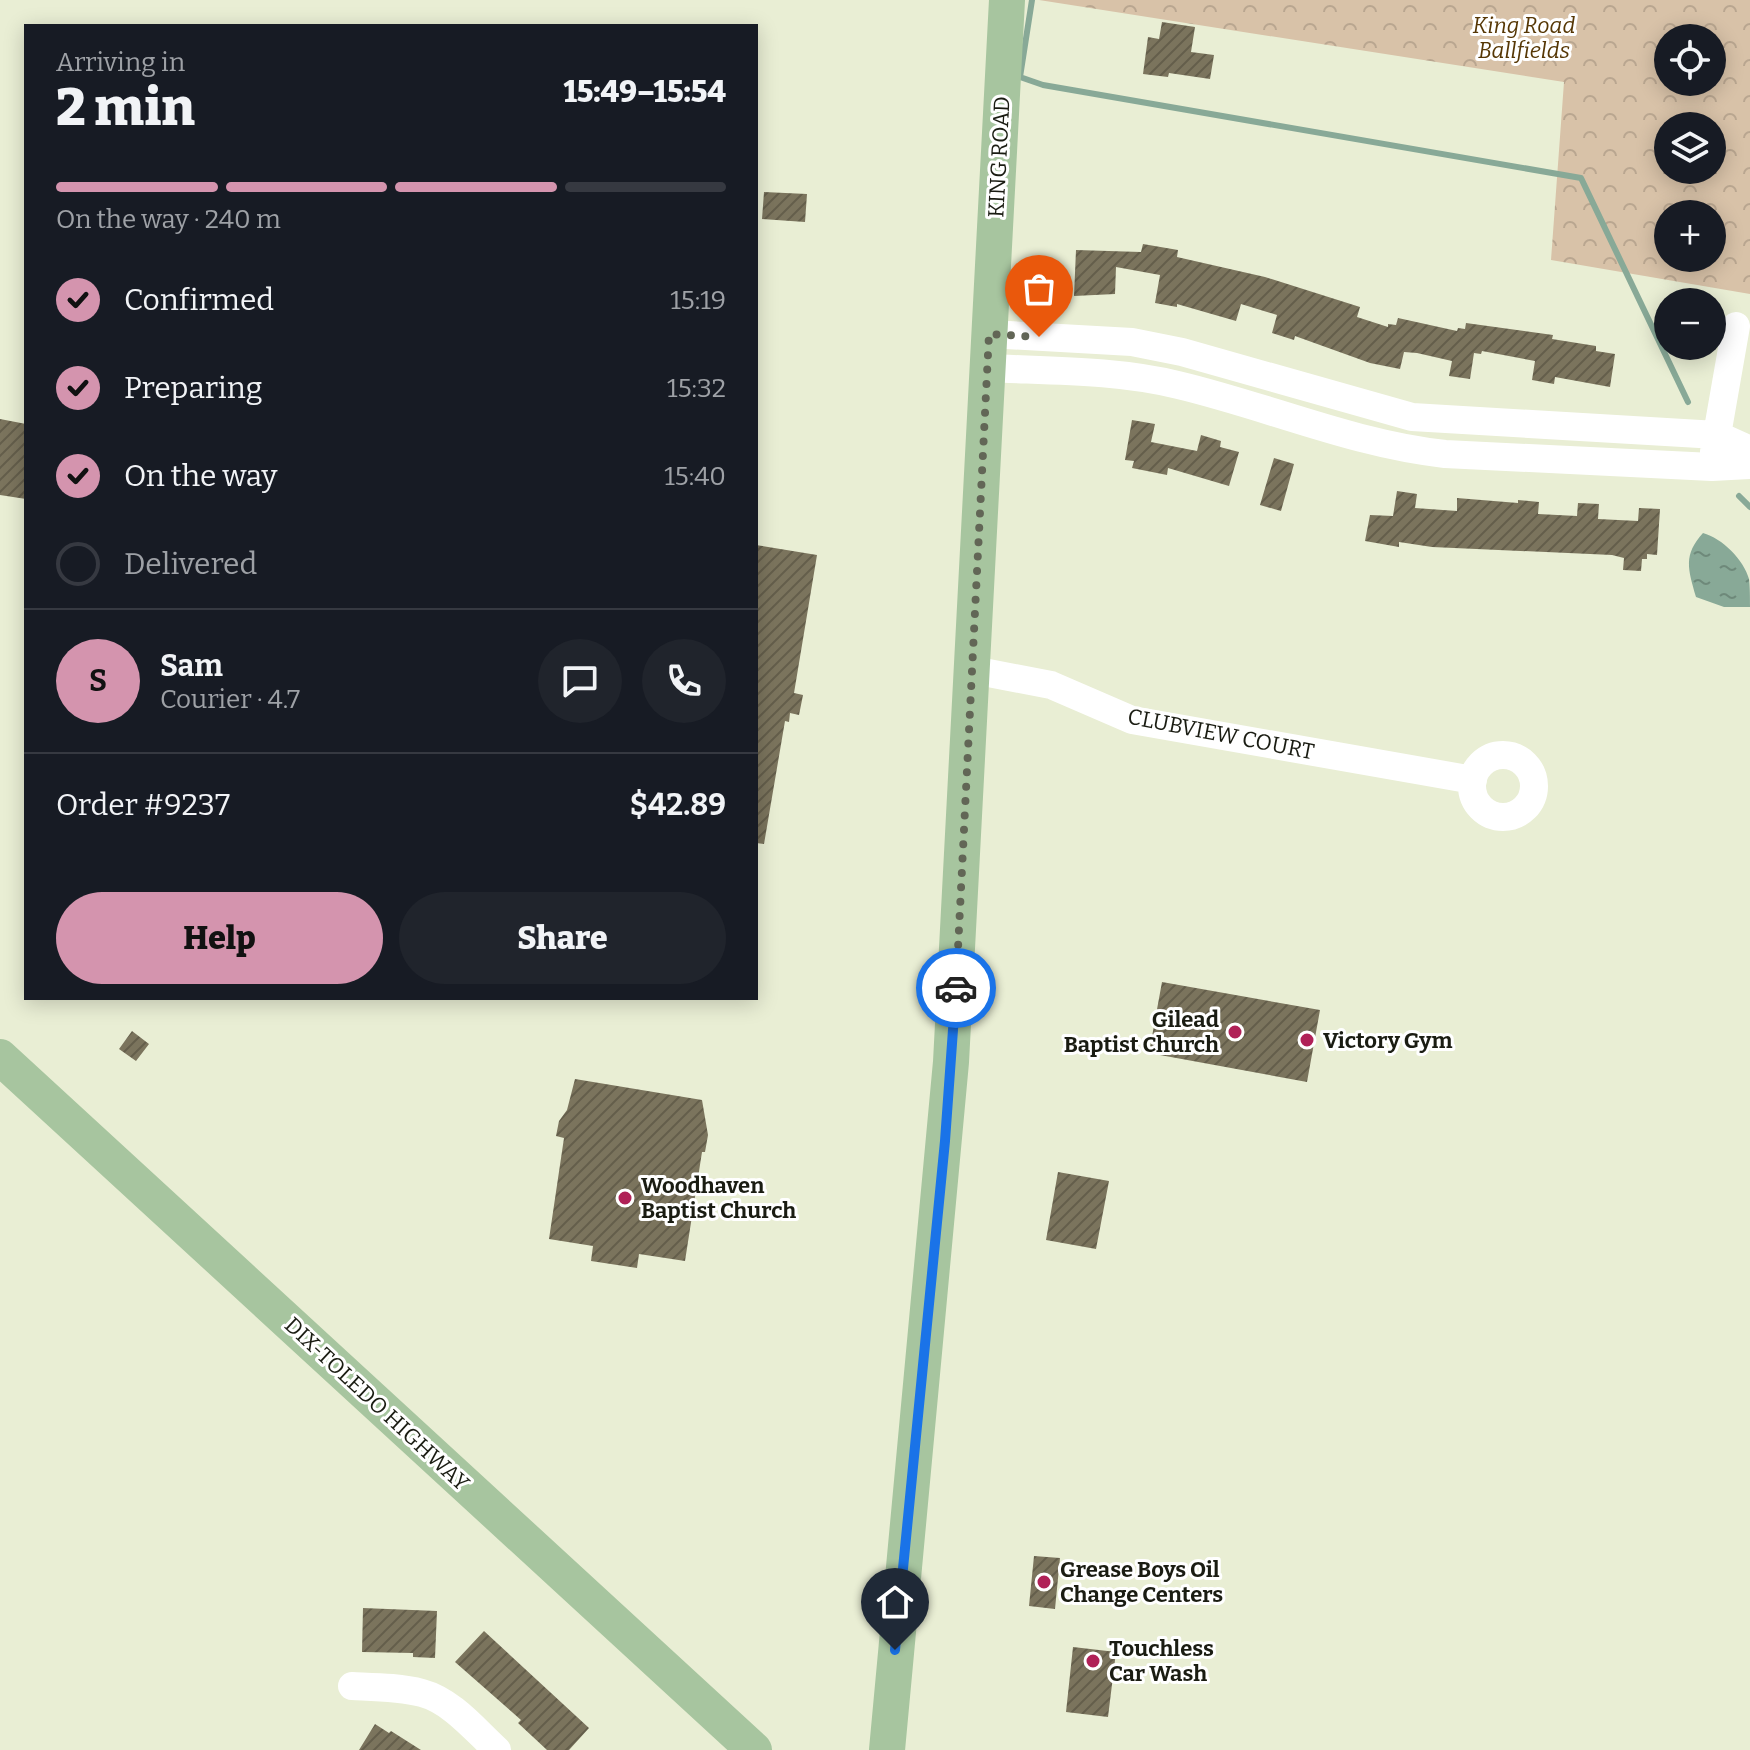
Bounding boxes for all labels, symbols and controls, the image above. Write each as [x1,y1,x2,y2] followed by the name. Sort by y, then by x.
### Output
[1473,12,1575,64] park label: King Road Ballfields
[1654,24,1726,360] map controls
[1654,24,1726,96] button: locate
[56,47,185,78] text: Arriving in
[563,74,726,110] text: 15:49–15:54
[56,76,195,139] text: 2 min
[982,96,1016,218] street label: KING ROAD
[1654,112,1726,184] button: layers
[1654,200,1726,272] button: +
[56,204,281,235] text: On the way · 240 m
[1005,255,1073,337] pin
[1017,267,1061,311] icon: bag
[56,278,100,322] icon: check
[124,282,274,318] text: Confirmed
[670,285,726,316] text: 15:19
[1654,288,1726,360] button: −
[56,366,100,410] icon: check
[124,370,262,406] text: Preparing
[667,373,726,404] text: 15:32
[56,454,100,498] icon: check
[124,458,277,494] text: On the way
[664,461,726,492] text: 15:40
[124,546,257,582] text: Delivered
[538,639,622,723] button: chat
[642,639,726,723] button: phone
[160,648,223,684] text: Sam
[89,663,107,699] text: S
[160,684,300,715] text: Courier · 4.7
[1125,703,1317,765] street label: CLUBVIEW COURT
[56,787,230,823] text: Order #9237
[630,787,726,823] text: $42.89
[56,892,383,984] button: Help
[399,892,726,984] button: Share
[916,948,996,1028] courier
[934,966,978,1010] icon: car
[1064,1006,1219,1058] place label: Gilead Baptist Church
[1226,1023,1244,1041] marker: Gilead Baptist Church
[1323,1027,1452,1054] place label: Victory Gym
[1298,1031,1316,1049] marker: Victory Gym
[641,1172,796,1224] place label: Woodhaven Baptist Church
[616,1189,634,1207] marker: Woodhaven Baptist Church
[279,1311,476,1497] street label: DIX-TOLEDO HIGHWAY
[1060,1556,1223,1608] place label: Grease Boys Oil Change Centers
[861,1568,929,1650] pin
[1035,1573,1053,1591] marker: Grease Boys Oil Change Centers
[873,1580,917,1624] icon: home
[1109,1635,1214,1687] place label: Touchless Car Wash
[1084,1652,1102,1670] marker: Touchless Car Wash

